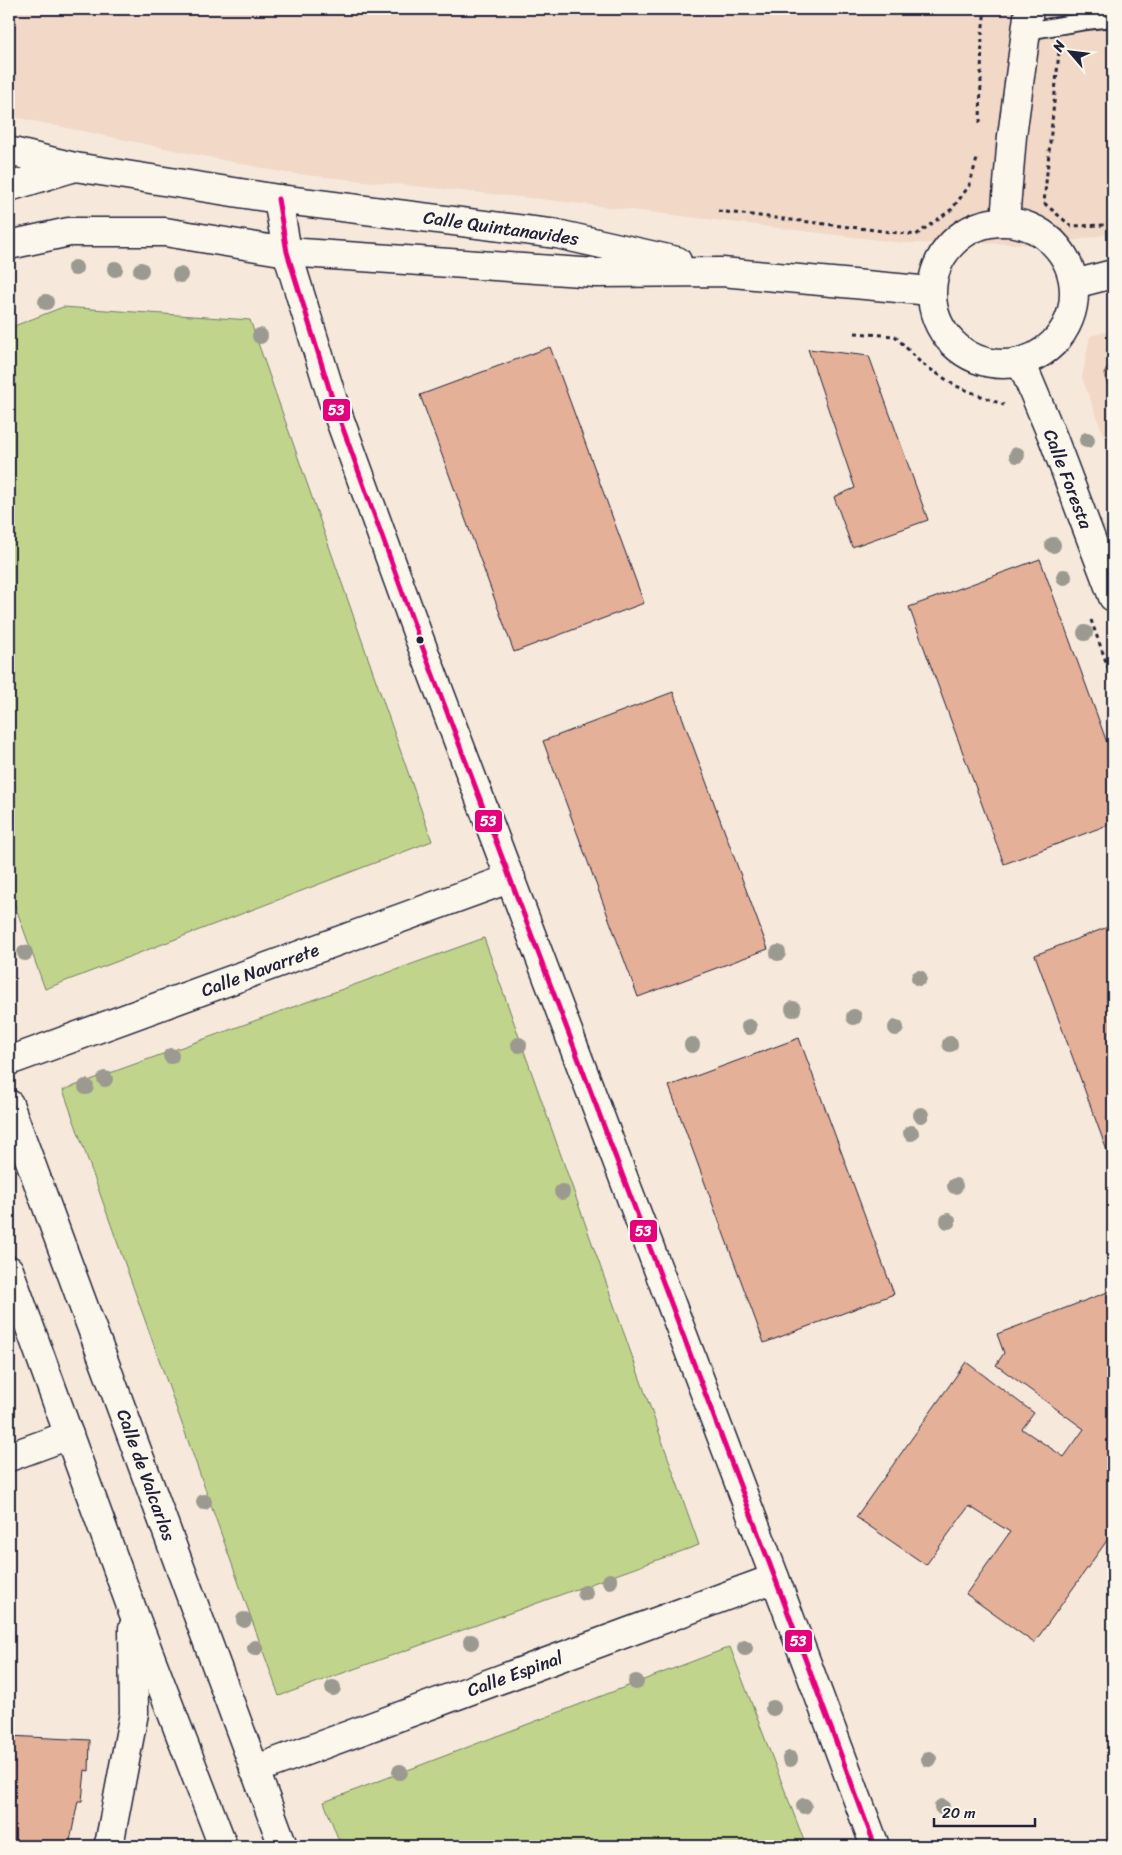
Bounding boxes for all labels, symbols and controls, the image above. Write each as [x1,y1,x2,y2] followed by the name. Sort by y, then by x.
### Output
[1044,28,1094,78] north arrow
[1045,36,1072,57] text: N
[421,201,581,255] street label: Calle Quintanavides
[322,398,351,422] line badge: 53
[328,398,344,423] text: 53
[1034,424,1102,535] street label: Calle Foresta
[415,635,425,645] unlabelled marker
[474,809,503,833] line badge: 53
[480,809,496,834] text: 53
[197,934,324,1006] street label: Calle Navarrete
[629,1219,658,1243] line badge: 53
[635,1219,651,1244] text: 53
[107,1404,185,1546] street label: Calle de Valcarlos
[784,1629,813,1653] line badge: 53
[790,1629,806,1654] text: 53
[462,1642,568,1706] street label: Calle Espinal
[934,1795,1036,1827] scale bar
[942,1800,976,1826] text: 20 m

